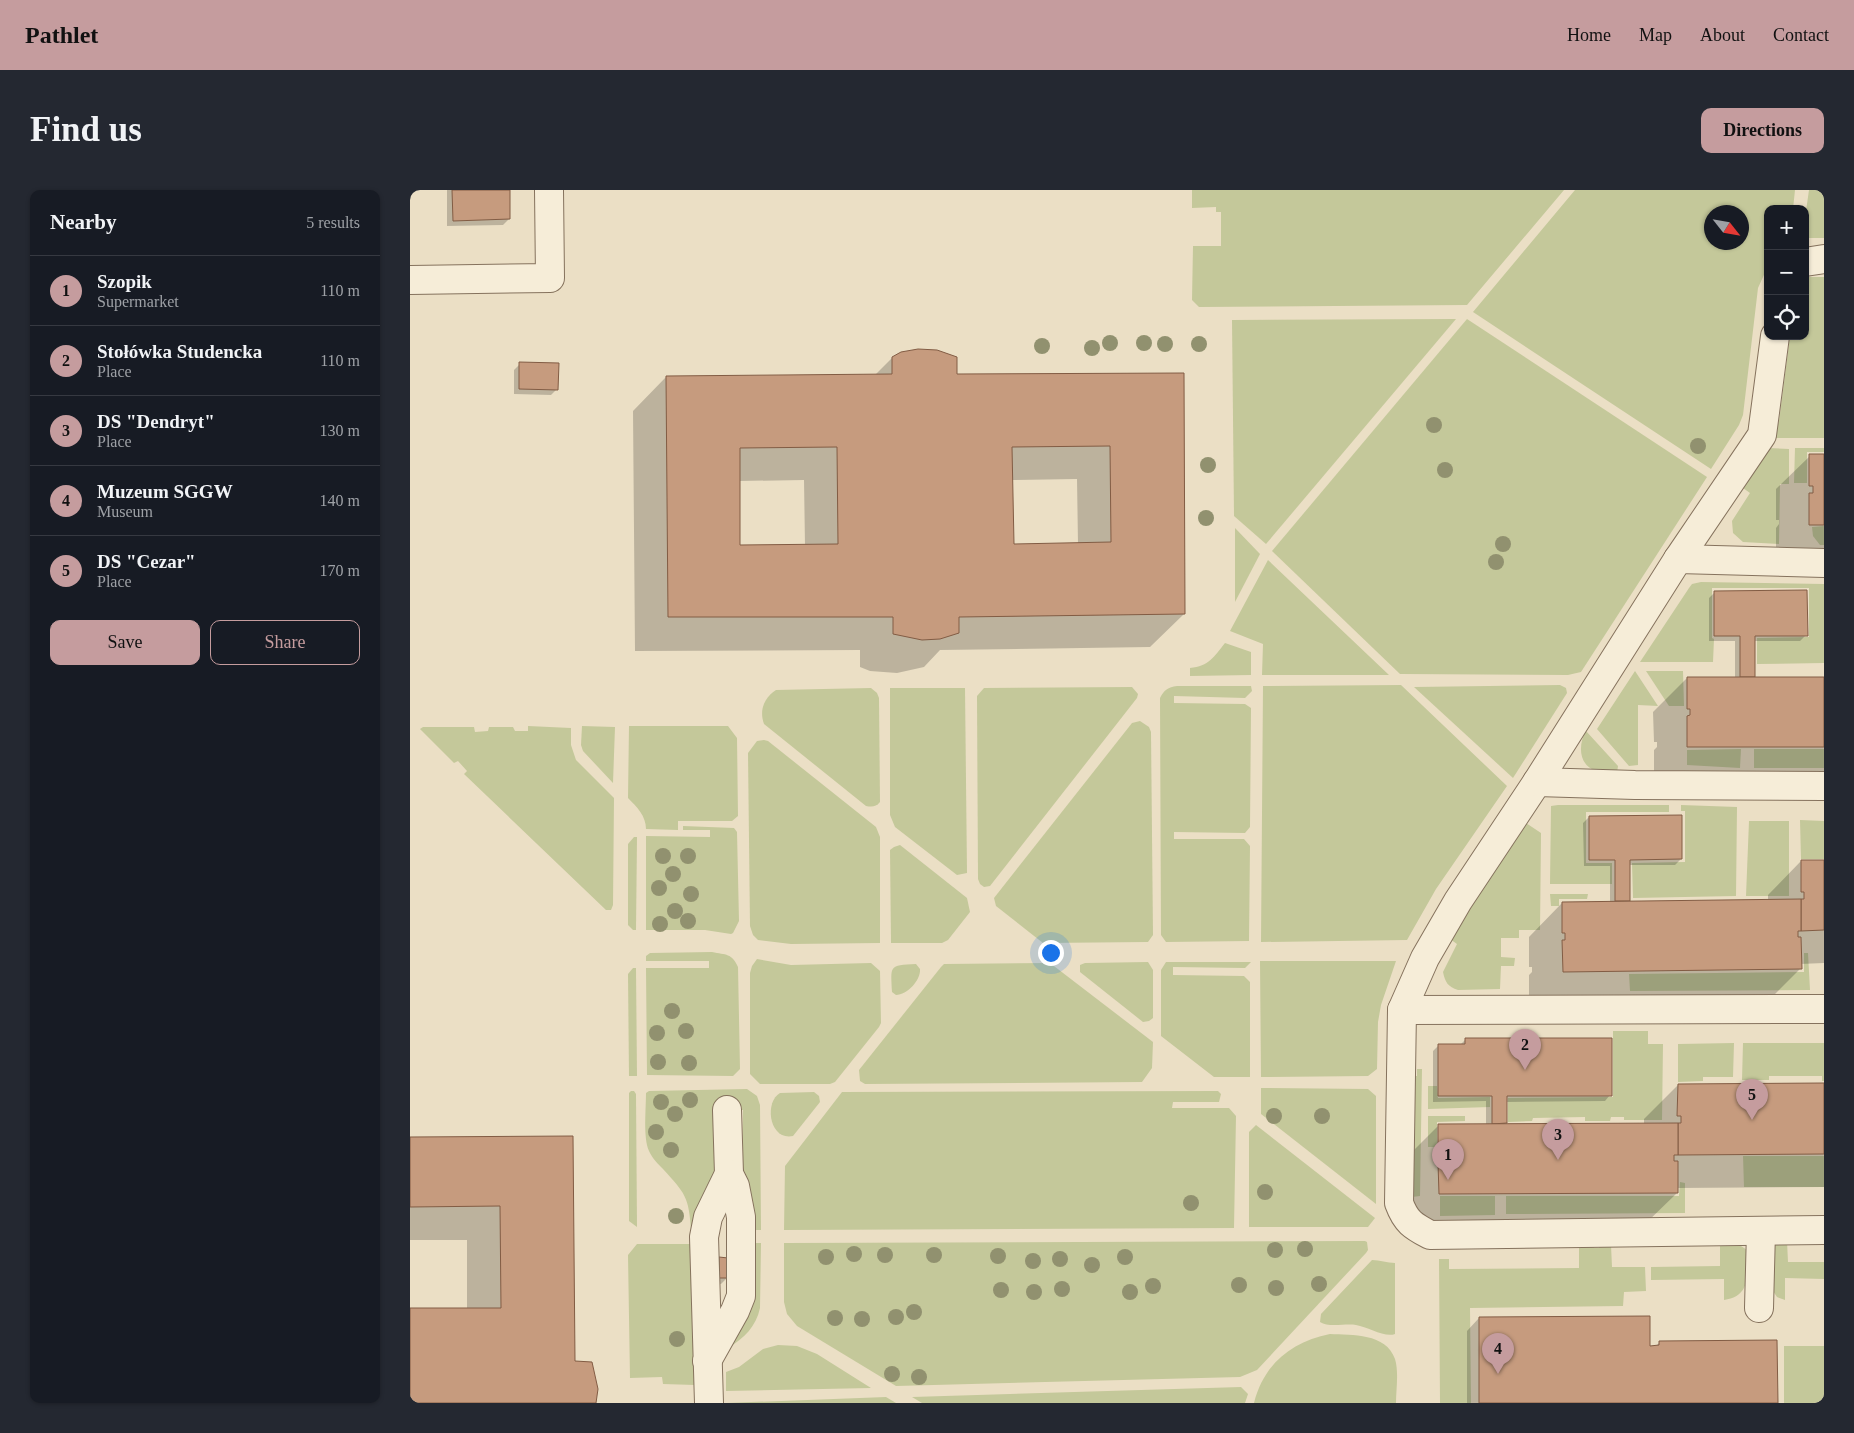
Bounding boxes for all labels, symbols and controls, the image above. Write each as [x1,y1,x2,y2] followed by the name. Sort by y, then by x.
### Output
[25,22,98,48] text: Pathlet
[1567,25,1611,45] text: Home
[1639,25,1672,45] text: Map
[1700,25,1745,45] text: About
[1773,25,1829,45] text: Contact
[1701,108,1824,153] button: Directions
[30,110,142,149] text: Find us
[1704,205,1749,250] north arrow
[1764,205,1809,340] map controls
[1764,205,1809,250] button: +
[50,210,117,234] text: Nearby
[306,214,360,231] text: 5 results
[1764,250,1809,295] button: −
[97,271,152,292] text: Szopik
[62,282,70,299] text: 1
[320,282,360,299] text: 110 m
[97,293,179,310] text: Supermarket
[1764,295,1809,340] button: locate
[97,341,262,362] text: Stołówka Studencka
[62,352,70,369] text: 2
[320,352,360,369] text: 110 m
[97,363,132,380] text: Place
[97,411,215,432] text: DS "Dendryt"
[62,422,70,439] text: 3
[320,422,360,439] text: 130 m
[97,433,132,450] text: Place
[97,481,233,502] text: Muzeum SGGW
[62,492,70,509] text: 4
[320,492,360,509] text: 140 m
[97,503,153,520] text: Museum
[97,551,196,572] text: DS "Cezar"
[62,562,70,579] text: 5
[320,562,360,579] text: 170 m
[97,573,132,590] text: Place
[50,620,200,665] button: Save
[210,620,360,665] button: Share
[1038,940,1064,966] your location
[1509,1029,1541,1070] pin: 2
[1736,1079,1768,1120] pin: 5
[1542,1119,1574,1160] pin: 3
[1432,1139,1464,1180] pin: 1
[1482,1333,1514,1374] pin: 4

